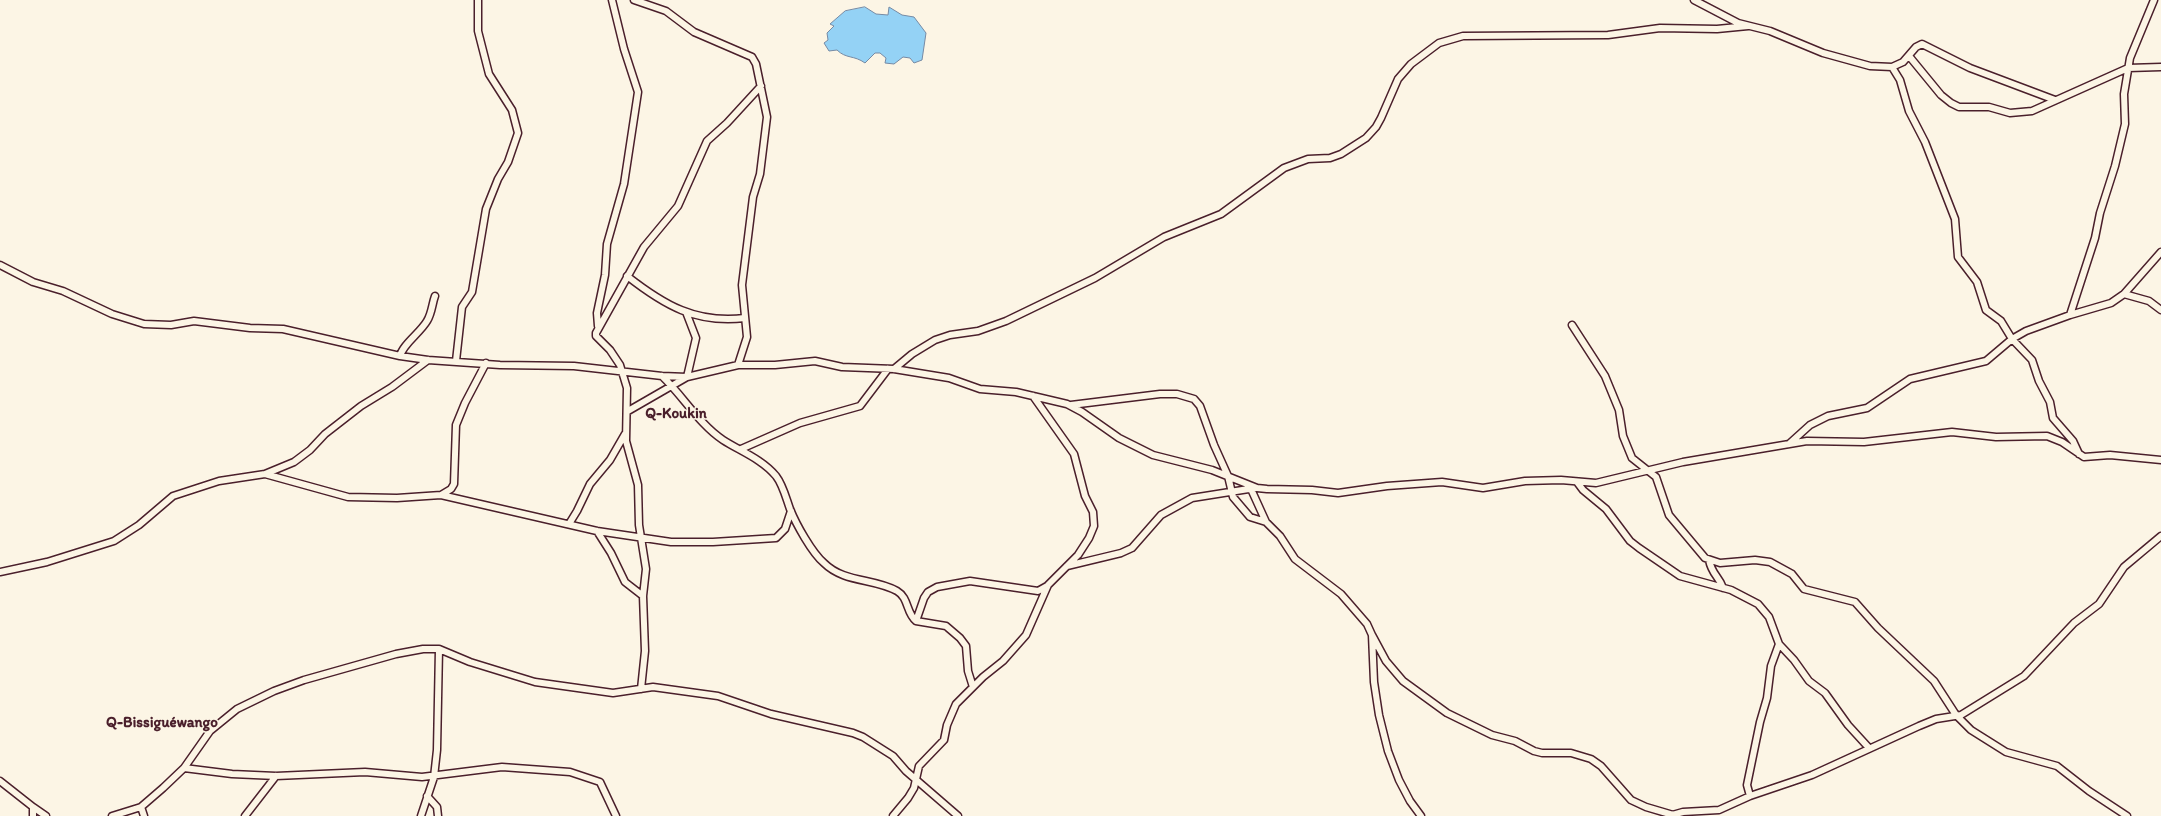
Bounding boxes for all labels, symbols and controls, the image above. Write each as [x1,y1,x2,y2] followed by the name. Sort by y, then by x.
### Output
[645,405,707,423] district label: Q-Koukin
[106,714,218,732] district label: Q-Bissiguéwango

